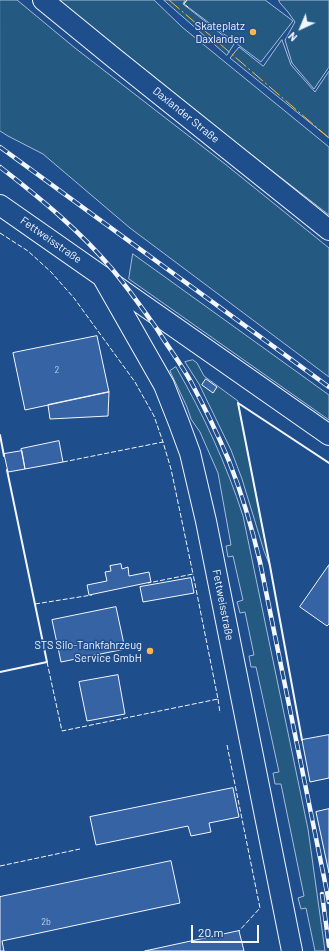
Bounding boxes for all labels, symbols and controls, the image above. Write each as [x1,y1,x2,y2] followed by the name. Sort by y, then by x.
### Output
[281,8,321,48] north arrow
[195,19,245,45] place label: Skateplatz Daxlanden
[248,27,258,37] marker: Skateplatz Daxlanden
[285,30,299,44] text: N
[150,84,222,146] street label: Daxlander Straße
[18,214,84,266] street label: Fettweisstraße
[55,365,59,375] house number: 2
[210,568,236,642] street label: Fettweisstraße
[34,638,142,664] place label: STS Silo-Tankfahrzeug Service GmbH
[145,646,155,656] marker: STS Silo-Tankfahrzeug Service GmbH
[41,917,51,927] house number: 2b
[193,917,261,943] scale bar
[198,925,224,939] text: 20 m

